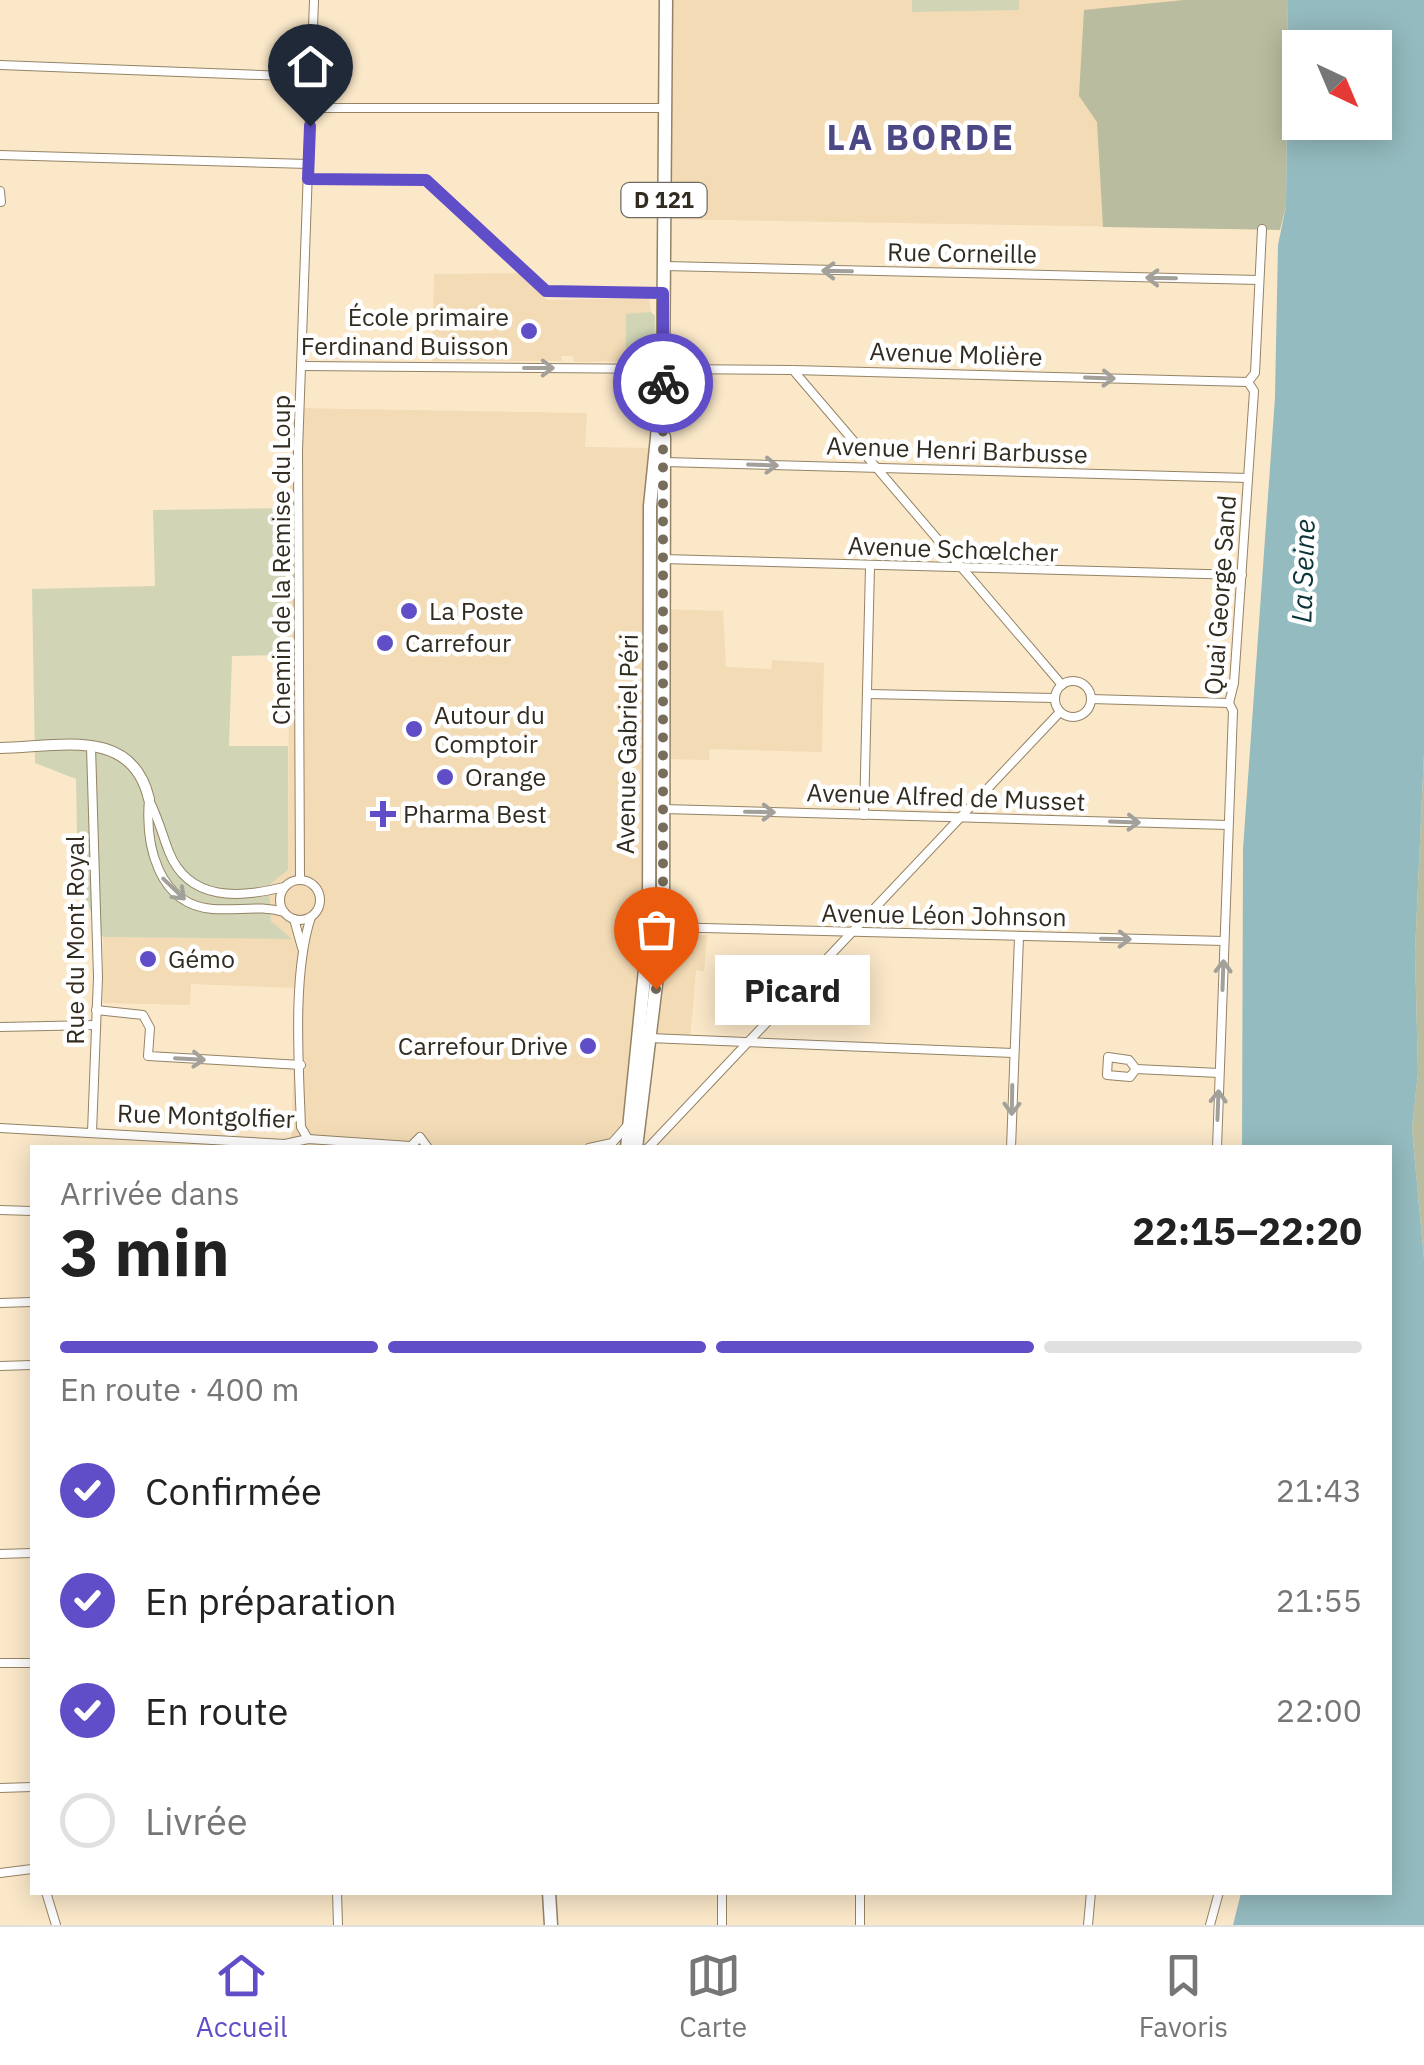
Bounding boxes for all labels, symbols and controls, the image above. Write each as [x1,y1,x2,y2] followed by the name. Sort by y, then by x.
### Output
[268,24,353,127] pin
[1282,30,1392,140] north arrow
[1282,30,1392,140] map controls
[283,39,338,94] icon: home
[827,114,1015,160] district label: LA BORDE
[622,183,706,217] road number: D 121
[887,235,1037,270] street label: Rue Corneille
[821,261,853,280] one-way arrow
[1146,268,1178,288] one-way arrow
[301,300,509,362] place label: École primaire Ferdinand Buisson
[518,320,540,342] marker: École primaire Ferdinand Buisson
[613,333,713,433] courier
[869,334,1043,373] street label: Avenue Molière
[636,356,691,411] icon: bike
[522,358,555,378] one-way arrow
[1084,368,1116,387] one-way arrow
[264,395,297,725] street label: Chemin de la Remise du Loup
[826,428,1088,471] street label: Avenue Henri Barbusse
[746,455,778,474] one-way arrow
[1196,494,1243,696] street label: Quai George Sand
[1282,518,1323,624] water label: La Seine
[847,528,1059,569] street label: Avenue Schœlcher
[429,594,524,627] place label: La Poste
[398,600,420,622] marker: La Poste
[405,626,511,659] place label: Carrefour
[374,632,396,654] marker: Carrefour
[608,634,645,854] street label: Avenue Gabriel Péri
[434,698,545,760] place label: Autour du Comptoir
[403,718,425,740] marker: Autour du Comptoir
[465,760,546,793] place label: Orange
[434,766,456,788] marker: Orange
[806,775,1086,818] street label: Avenue Alfred de Musset
[403,797,547,830] place label: Pharma Best
[372,803,394,825] marker: Pharma Best
[744,803,776,822] one-way arrow
[1109,813,1141,832] one-way arrow
[58,835,91,1045] street label: Rue du Mont Royal
[161,877,185,901] one-way arrow
[614,887,699,990] pin
[821,896,1067,933] street label: Avenue Léon Johnson
[629,902,684,957] icon: bag
[1100,929,1132,948] one-way arrow
[168,942,235,975] place label: Gémo
[137,948,159,970] marker: Gémo
[716,954,871,1024] callout: Picard
[1214,960,1233,992] one-way arrow
[744,969,841,1011] text: Picard
[398,1029,568,1062] place label: Carrefour Drive
[577,1035,599,1057] marker: Carrefour Drive
[173,1050,205,1069] one-way arrow
[1002,1084,1021,1116] one-way arrow
[1208,1090,1227,1122] one-way arrow
[117,1096,295,1135] street label: Rue Montgolfier
[60,1172,240,1214] text: Arrivée dans
[1132,1206,1362,1255] text: 22:15–22:20
[60,1209,230,1294] text: 3 min
[60,1368,299,1410] text: En route · 400 m
[60,1463,115,1518] icon: check
[145,1466,322,1515] text: Confirmée
[1276,1469,1362,1511] text: 21:43
[60,1573,115,1628] icon: check
[145,1576,397,1625] text: En préparation
[1276,1579,1362,1621] text: 21:55
[60,1683,115,1738] icon: check
[145,1686,288,1735] text: En route
[1276,1689,1362,1731] text: 22:00
[145,1796,248,1845] text: Livrée
[196,1948,288,2045] tab: Accueil
[679,1948,747,2045] tab: Carte
[1139,1948,1228,2045] tab: Favoris

